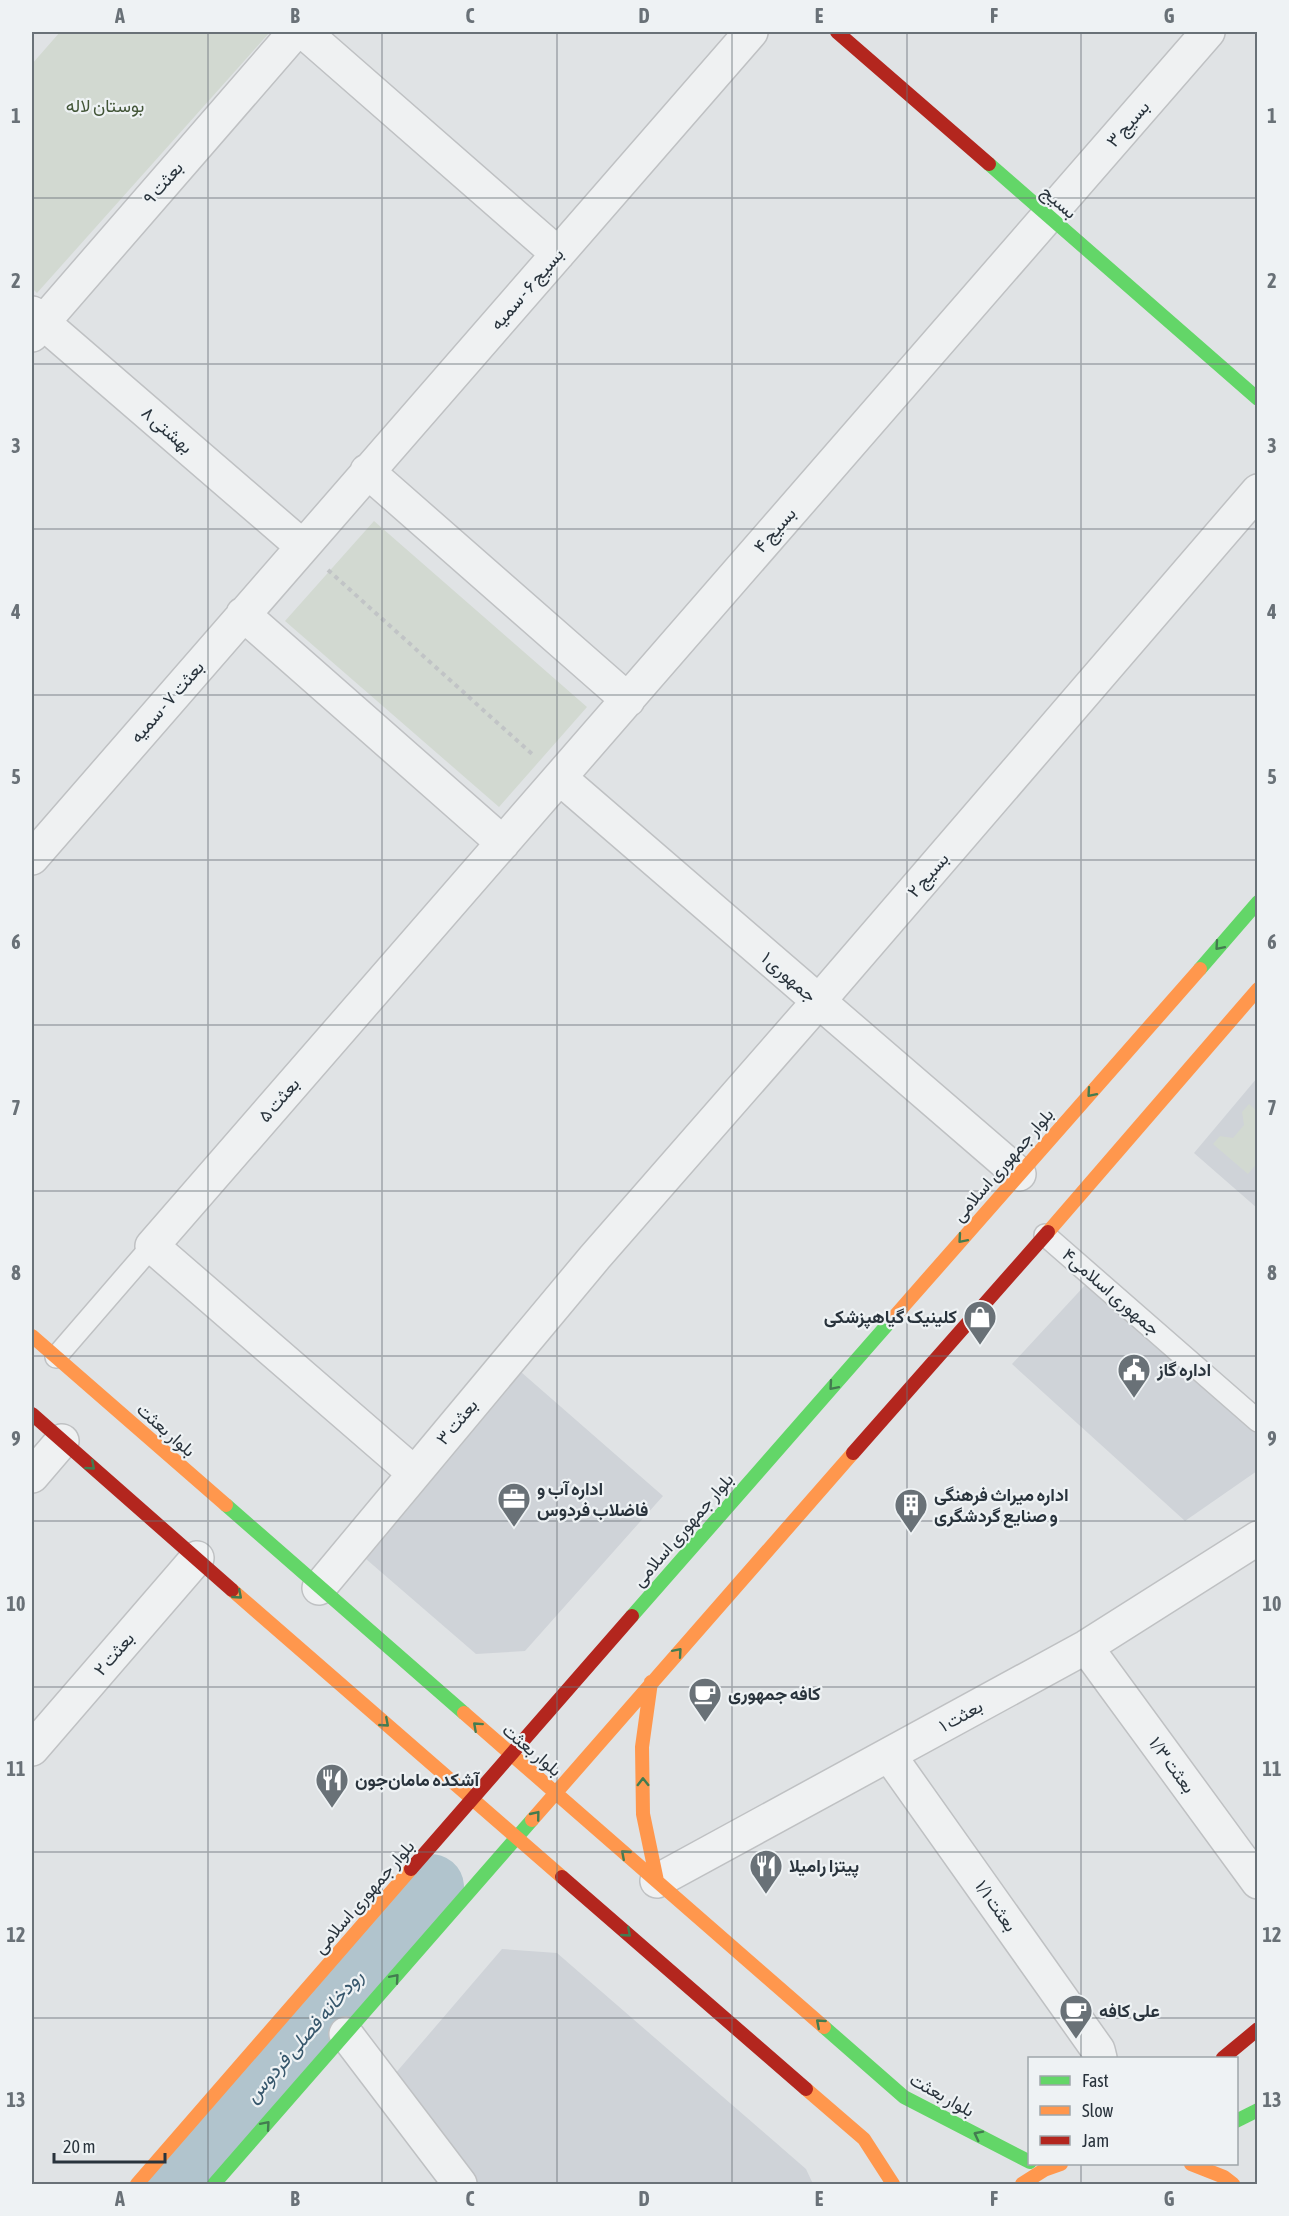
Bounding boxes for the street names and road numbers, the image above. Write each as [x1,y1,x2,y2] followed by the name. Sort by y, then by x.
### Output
[1102,96,1155,153] street label: بسیج ۳
[138,157,187,208] street label: بعثت ۹
[1036,180,1081,224] street label: بسیج
[485,243,569,335] street label: بسیج ۶ - سمیه
[137,402,197,458] street label: بهشتی ۸
[749,503,801,558] street label: بسیج ۴
[125,656,208,747] street label: بعثت ۷ - سمیه
[903,848,954,903] street label: بسیج ۲
[757,947,821,1007] street label: جمهوری ۱
[254,1073,304,1126] street label: بعثت ۵
[948,1104,1058,1226] street label: بلوار جمهوری اسلامی
[1058,1244,1164,1340] street label: جمهوری اسلامی۴
[431,1395,482,1449] street label: بعثت ۳
[132,1399,200,1461] street label: بلوار بعثت
[628,1469,738,1591] street label: بلوار جمهوری اسلامی
[89,1628,138,1680] street label: بعثت ۲
[935,1695,986,1736] street label: بعثت ۱
[498,1719,566,1781] street label: بلوار بعثت
[1145,1732,1200,1797] street label: بعثت ۱/۳
[309,1836,419,1958] street label: بلوار جمهوری اسلامی
[971,1876,1022,1935] street label: بعثت ۱/۱
[906,2068,978,2122] street label: بلوار بعثت

